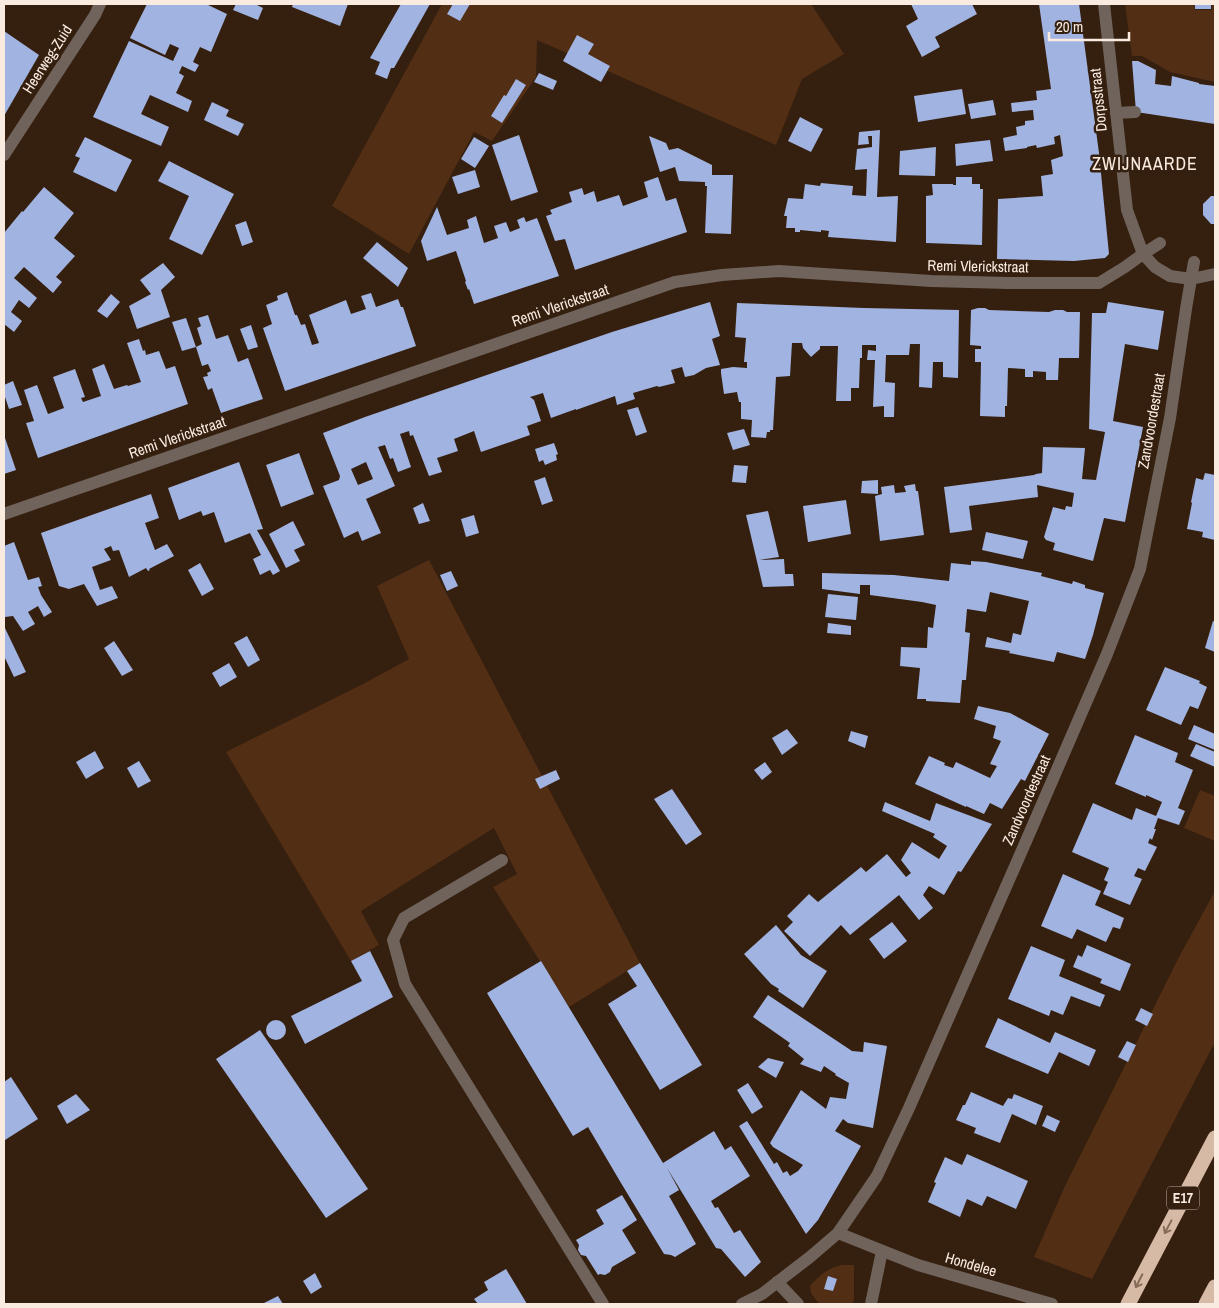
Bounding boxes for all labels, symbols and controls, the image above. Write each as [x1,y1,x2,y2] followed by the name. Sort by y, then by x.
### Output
[1049,10,1129,42] scale bar
[1056,16,1083,37] text: 20 m
[17,21,77,97] street label: Heerweg-Zuid
[1084,67,1112,133] street label: Dorpsstraat
[1092,151,1198,176] district label: ZWIJNAARDE
[927,255,1029,277] street label: Remi Vlerickstraat
[509,278,612,331] street label: Remi Vlerickstraat
[1132,371,1170,470] street label: Zandvoordestraat
[126,410,229,463] street label: Remi Vlerickstraat
[997,751,1055,848] street label: Zandvoordestraat
[1167,1186,1199,1210] road number: E17
[1163,1220,1173,1235] one-way arrow
[943,1247,999,1281] street label: Hondelee
[1134,1273,1143,1288] one-way arrow

